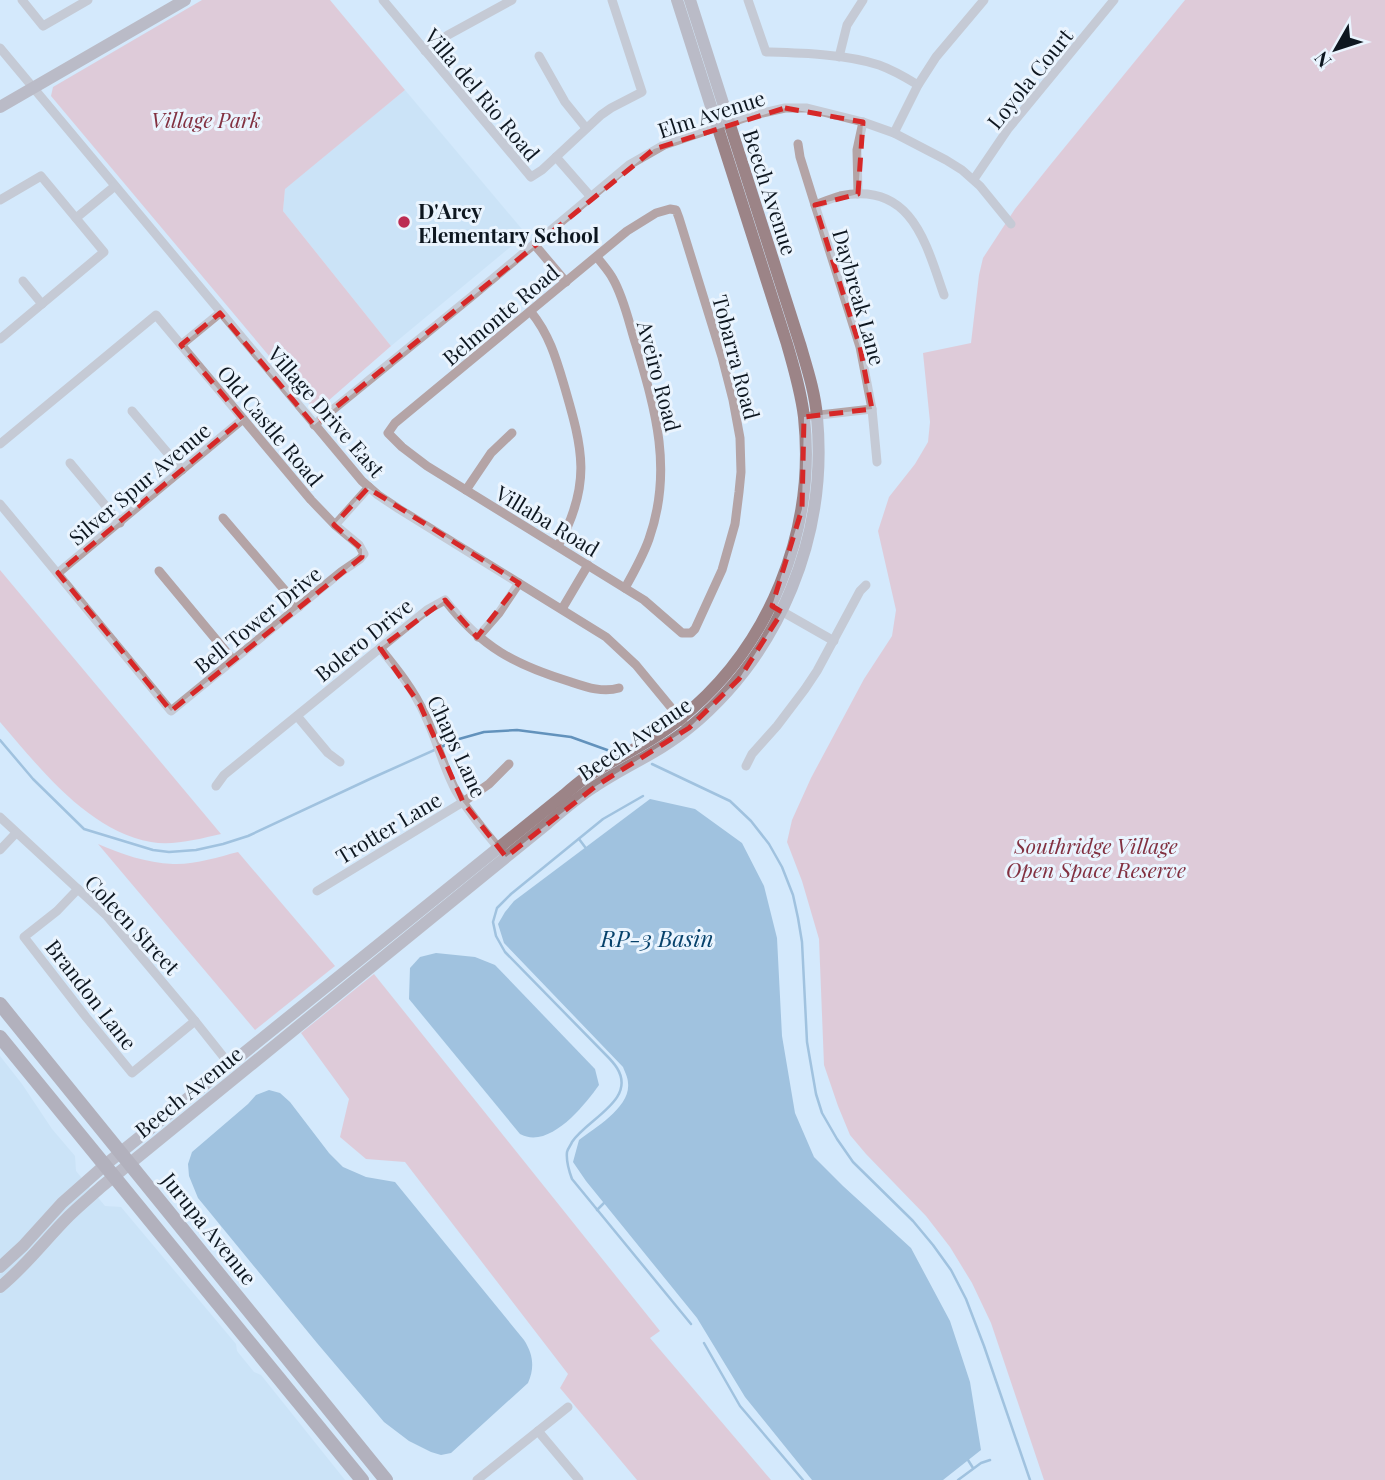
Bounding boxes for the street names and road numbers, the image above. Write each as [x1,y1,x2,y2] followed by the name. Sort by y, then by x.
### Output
[419,21,547,166] street label: Villa del Rio Road
[980,21,1079,134] street label: Loyola Court
[654,82,768,144] street label: Elm Avenue
[737,126,805,258] street label: Beech Avenue
[827,226,893,368] street label: Daybreak Lane
[436,257,564,371] street label: Belmonte Road
[707,292,767,422] street label: Tobarra Road
[632,317,688,434] street label: Aveiro Road
[262,339,392,483] street label: Village Drive East
[212,359,330,491] street label: Old Castle Road
[62,415,216,551] street label: Silver Spur Avenue
[490,478,605,562] street label: Villaba Road
[188,559,326,679] street label: Bell Tower Drive
[308,591,418,687] street label: Bolero Drive
[422,690,494,802] street label: Chaps Lane
[572,690,696,786] street label: Beech Avenue
[330,785,446,869] street label: Trotter Lane
[79,868,187,980] street label: Coleen Street
[40,933,144,1055] street label: Brandon Lane
[128,1039,248,1143] street label: Beech Avenue
[156,1165,264,1290] street label: Jurupa Avenue

